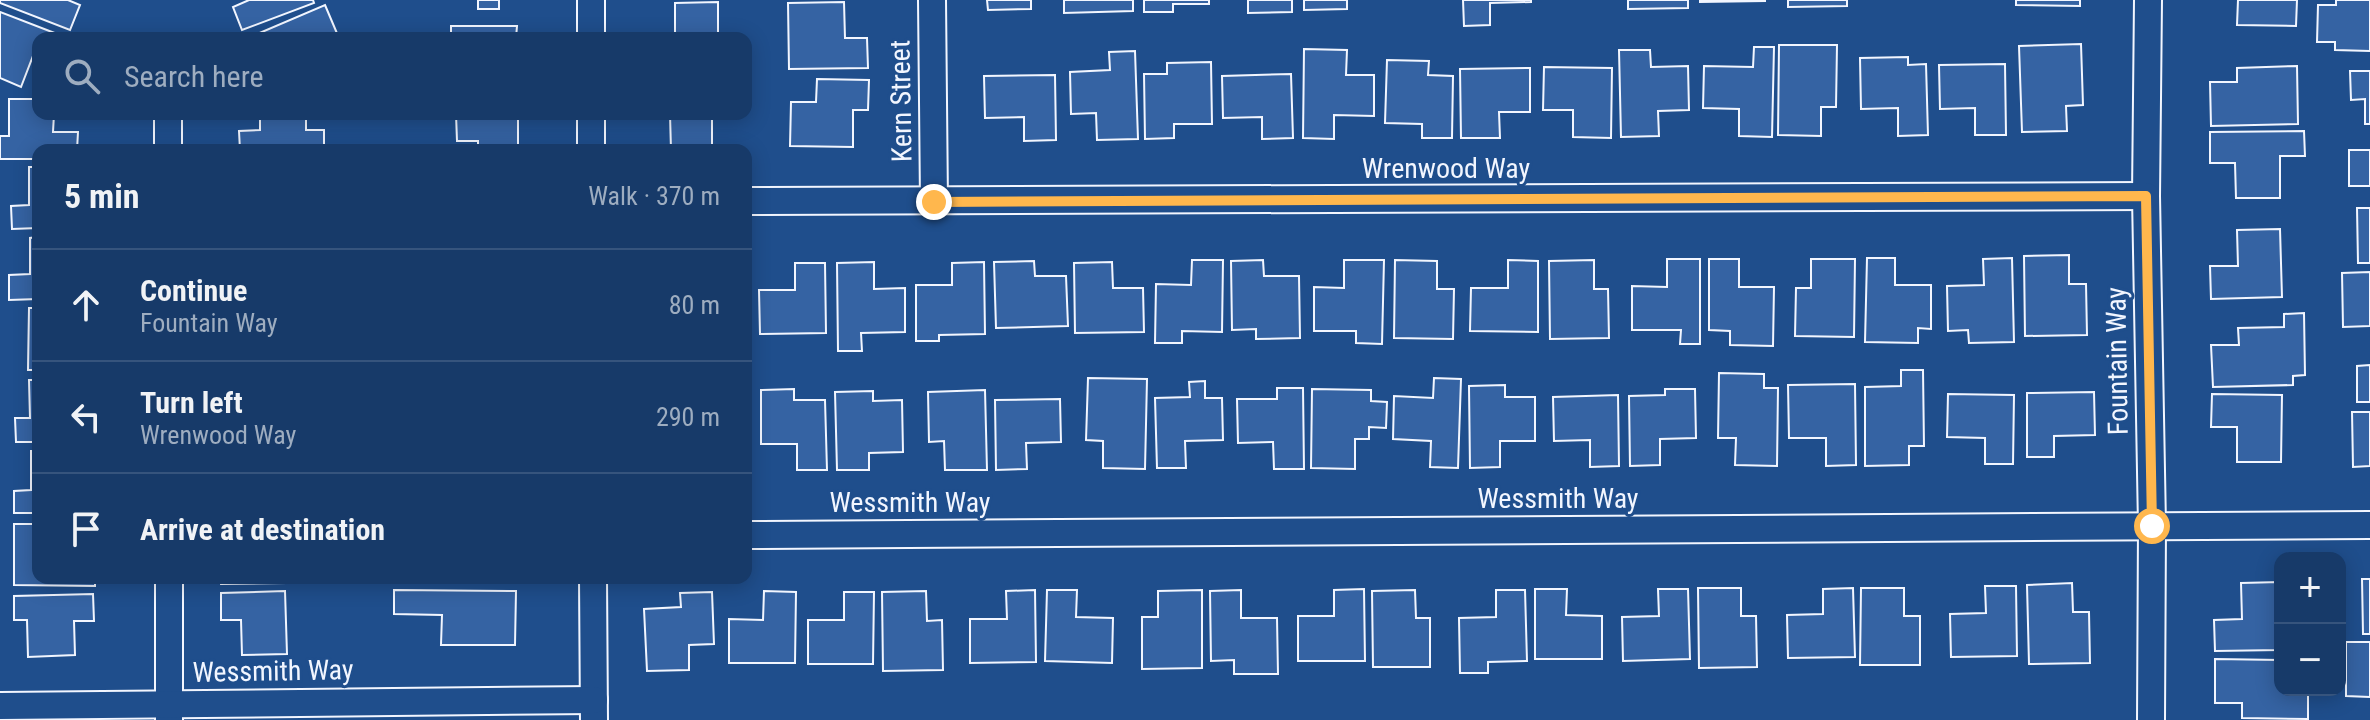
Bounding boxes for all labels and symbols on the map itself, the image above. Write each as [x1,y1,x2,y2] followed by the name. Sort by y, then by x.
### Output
[883,40,919,162] street label: Kern Street
[1362,152,1531,185] street label: Wrenwood Way
[916,184,952,220] route end
[2099,286,2135,435] street label: Fountain Way
[1477,482,1639,515] street label: Wessmith Way
[829,486,991,519] street label: Wessmith Way
[2134,508,2170,544] route start
[192,653,354,689] street label: Wessmith Way

